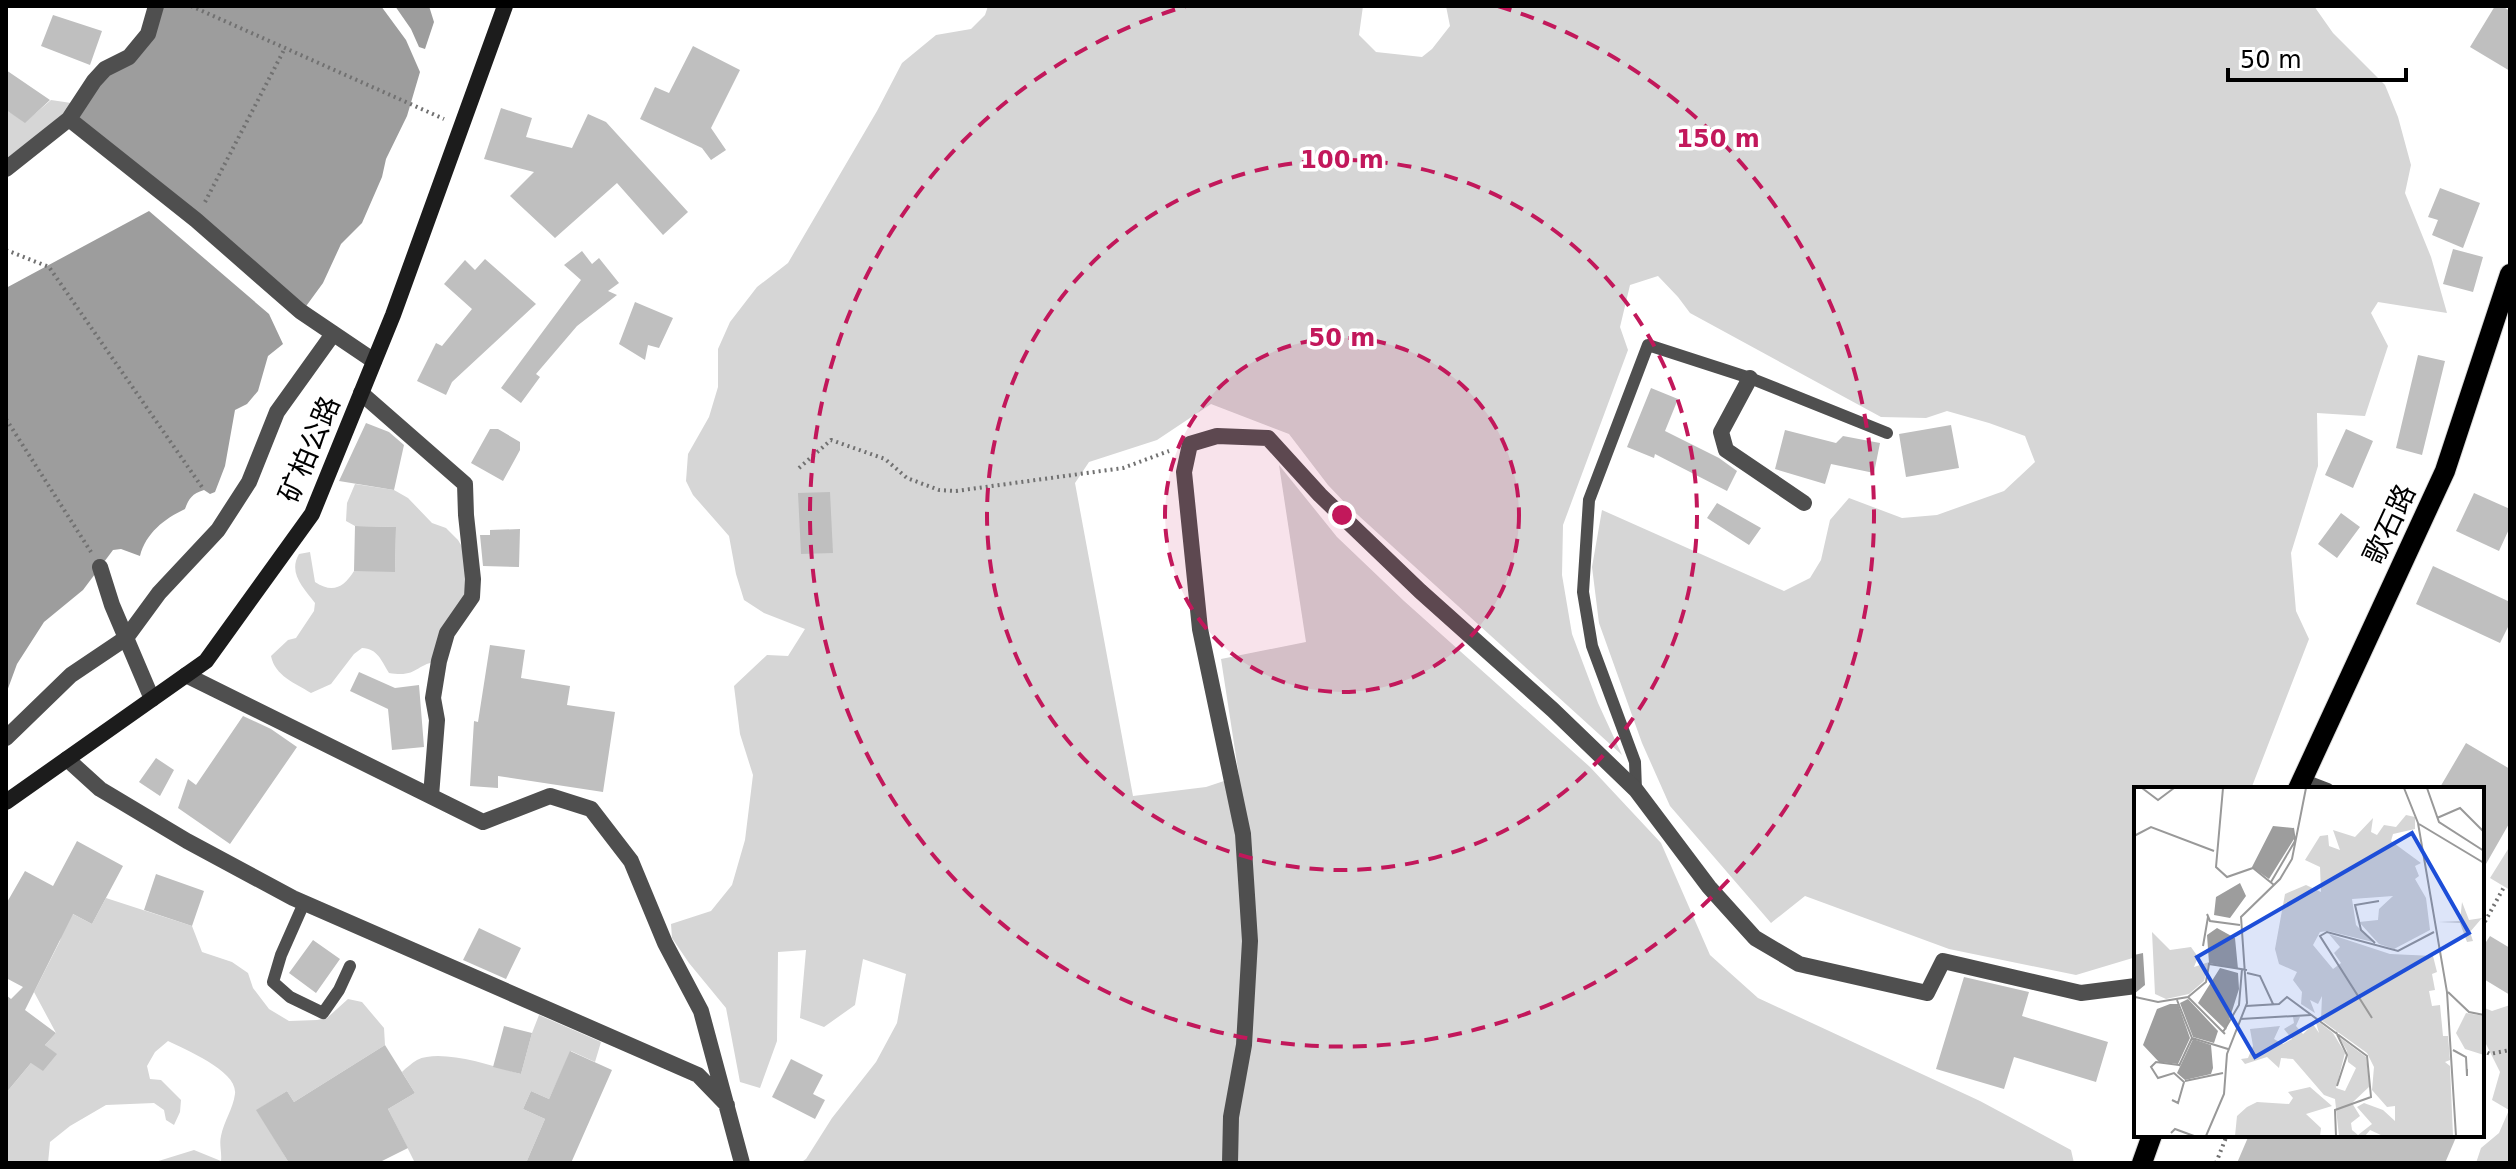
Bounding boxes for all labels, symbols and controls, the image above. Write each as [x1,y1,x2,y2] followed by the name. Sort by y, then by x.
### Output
[2228,32,2406,82] scale bar
[2240,46,2302,74] text: 50 m
[1676,125,1760,153] text: 150 m
[1300,146,1384,174] text: 100 m
[1309,324,1375,352] text: 50 m
[272,391,347,507] street label: 矿柏公路
[2357,479,2422,569] street label: 歌石路
[1328,501,1356,529] centre of rings
[2134,787,2484,1137] inset map

